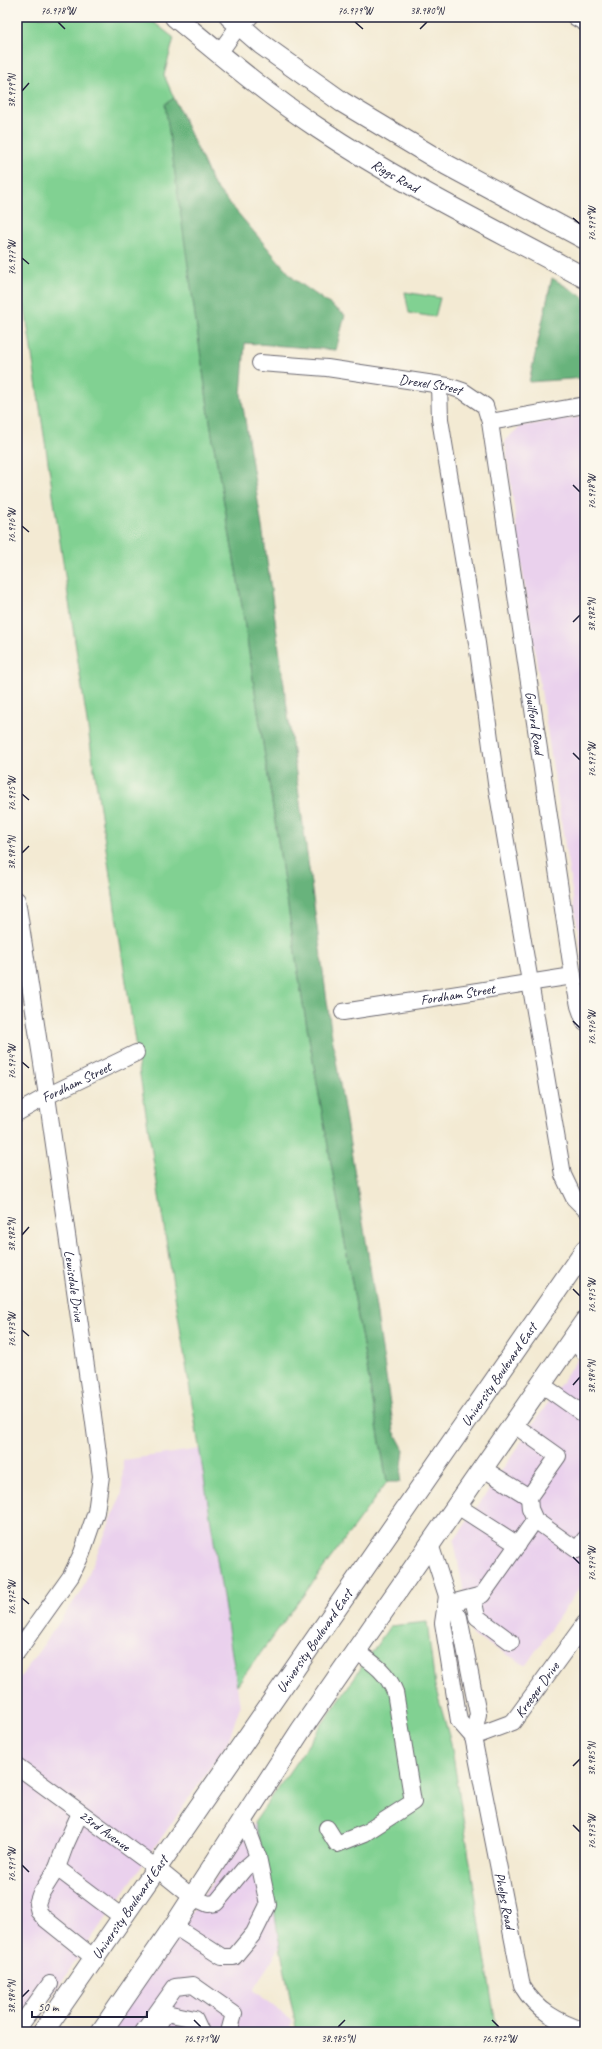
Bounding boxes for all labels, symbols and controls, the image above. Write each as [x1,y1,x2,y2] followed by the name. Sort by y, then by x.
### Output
[41,4,77,17] text: 76.978°W
[338,4,374,17] text: 76.979°W
[410,4,446,17] text: 38.980°N
[5,72,18,108] text: 38.979°N
[369,155,424,197] street label: Riggs Road
[585,205,598,241] text: 76.979°W
[5,239,18,275] text: 76.977°W
[398,370,466,399] street label: Drexel Street
[585,473,598,509] text: 76.978°W
[5,507,18,543] text: 76.976°W
[585,596,598,632] text: 38.982°N
[522,690,549,758] street label: Guilford Road
[585,741,598,777] text: 76.977°W
[5,775,18,811] text: 76.975°W
[5,834,18,870] text: 38.981°N
[419,980,497,1008] street label: Fordham Street
[585,1009,598,1045] text: 76.976°W
[5,1043,18,1079] text: 76.974°W
[38,1057,115,1106] street label: Fordham Street
[5,1216,18,1252] text: 38.982°N
[61,1249,88,1324] street label: Lewisdale Drive
[585,1277,598,1313] text: 76.975°W
[5,1311,18,1347] text: 76.973°W
[457,1318,542,1429] street label: University Boulevard East
[585,1358,598,1394] text: 38.984°N
[585,1545,598,1581] text: 76.974°W
[5,1579,18,1615] text: 76.972°W
[273,1584,357,1696] street label: University Boulevard East
[511,1657,563,1720] street label: Kreeger Drive
[585,1740,598,1776] text: 38.985°N
[76,1806,135,1855] street label: 23rd Avenue
[585,1813,598,1849] text: 76.973°W
[5,1846,18,1882] text: 76.971°W
[88,1850,173,1962] street label: University Boulevard East
[491,1871,520,1933] street label: Phelps Road
[5,1978,18,2014] text: 38.984°N
[32,1993,147,2019] scale bar
[38,1999,60,2015] text: 50 m
[184,2032,220,2045] text: 76.971°W
[321,2032,357,2045] text: 38.985°N
[482,2032,518,2045] text: 76.972°W

